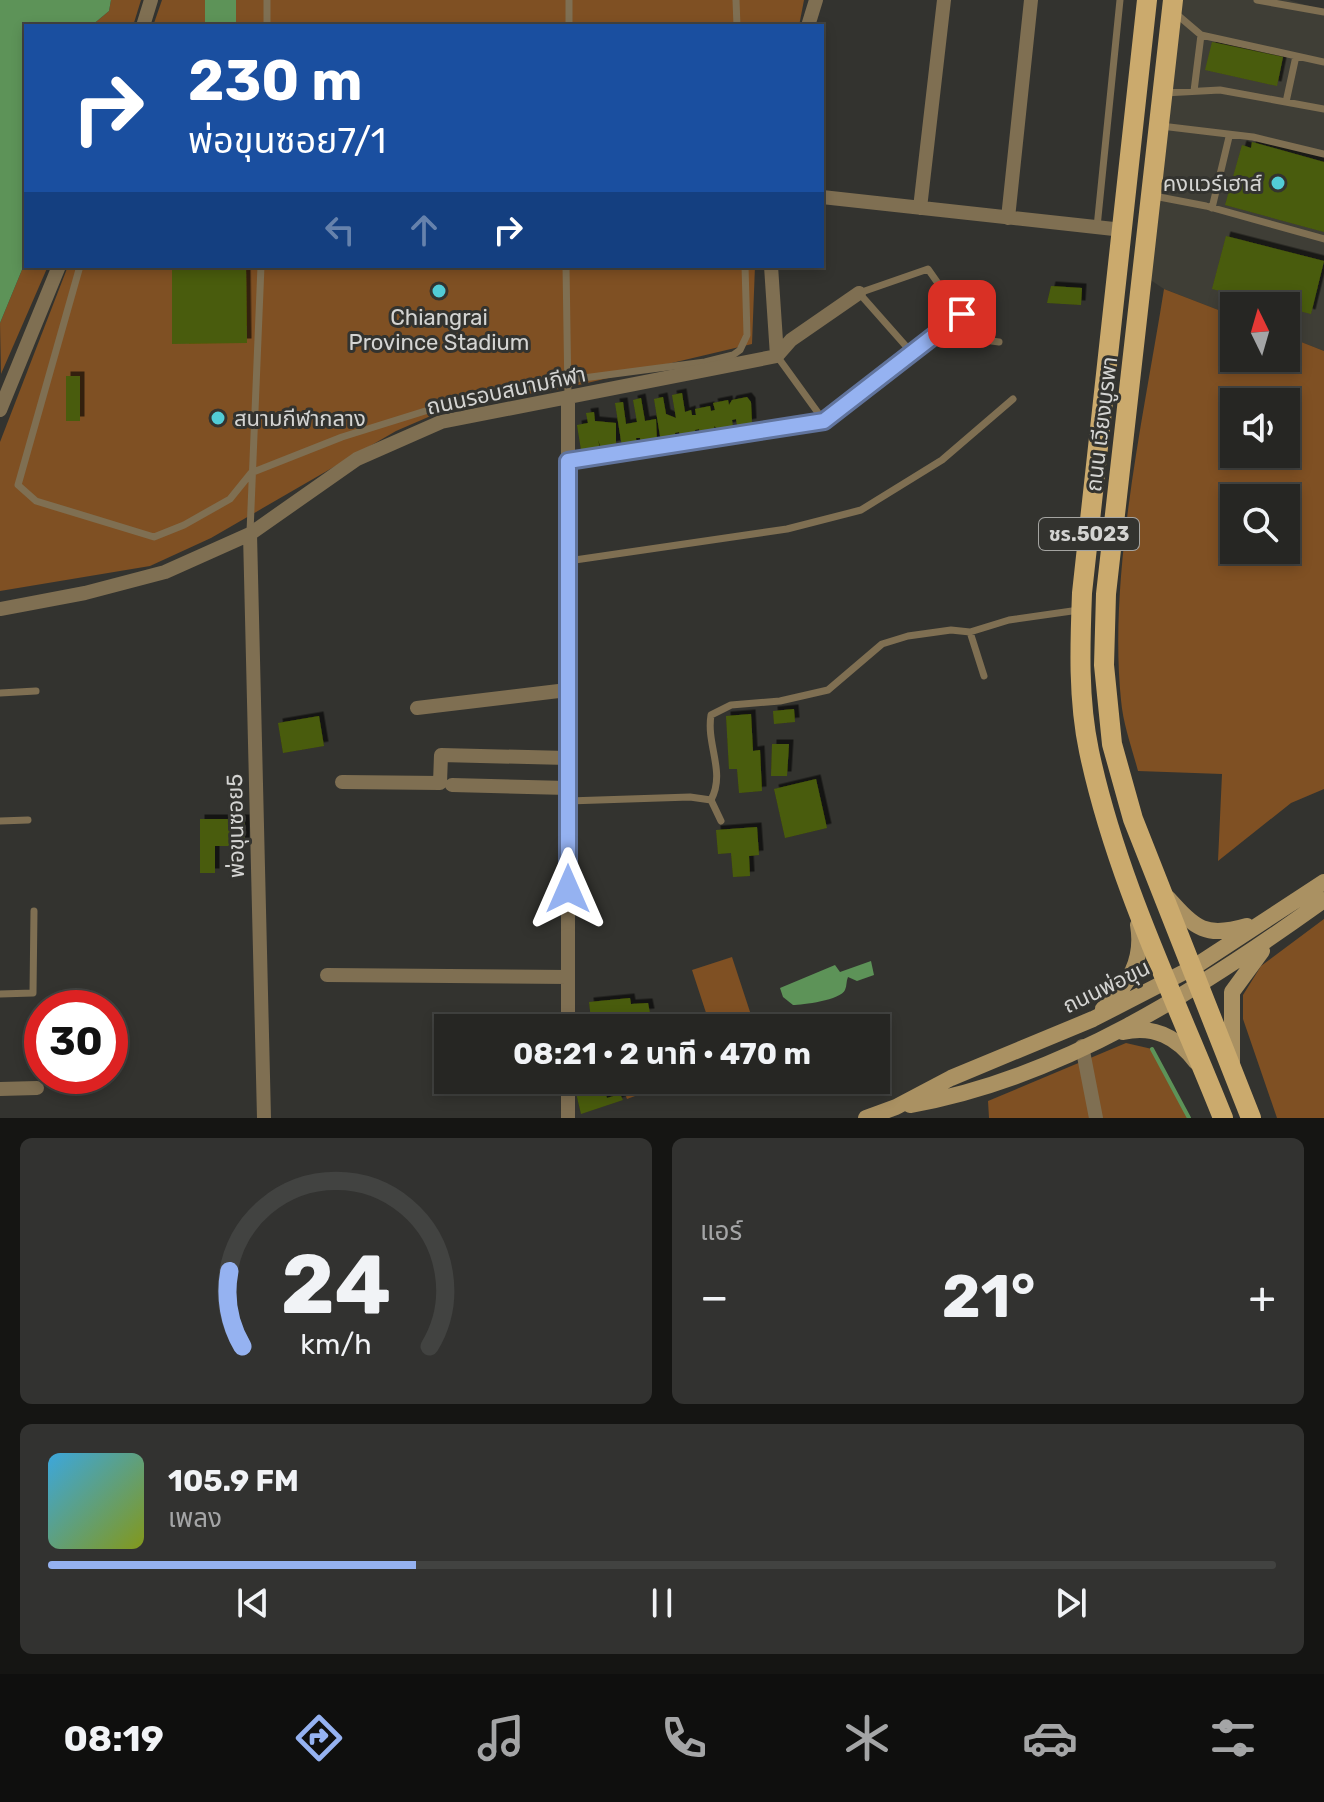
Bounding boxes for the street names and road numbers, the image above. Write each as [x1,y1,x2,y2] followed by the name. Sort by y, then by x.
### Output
[1080,355,1123,493] street label: ถนน เวียงบูรพา
[424,360,588,421] street label: ถนนรอบสนามกีฬา
[1039,518,1139,550] road number: ชร.5023
[221,774,250,878] street label: พ่อขุนซอย5
[1058,954,1154,1019] street label: ถนนพ่อขุน

